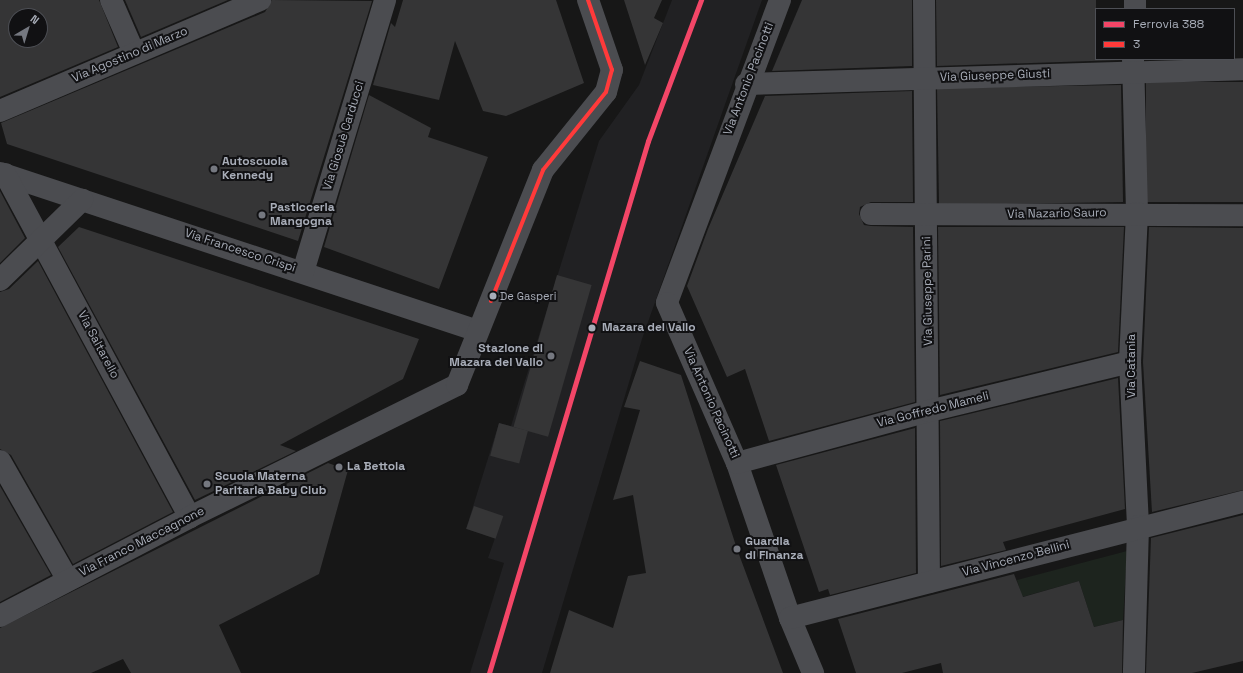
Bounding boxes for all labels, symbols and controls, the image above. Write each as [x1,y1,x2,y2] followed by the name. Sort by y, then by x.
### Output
[8,8,48,48] north arrow
[1095,8,1235,60] legend
[28,12,42,27] text: N
[1133,16,1204,32] text: Ferrovia 388
[721,21,777,137] street label: Via Antonio Pacinotti
[70,24,190,86] street label: Via Agostino di Marzo
[1133,36,1140,52] text: 3
[940,67,1050,85] street label: Via Giuseppe Giusti
[320,80,368,192] street label: Via Giosuè Carducci
[222,155,288,183] place label: Autoscuola Kennedy
[209,164,219,174] marker: Autoscuola Kennedy
[270,201,335,229] place label: Pasticceria Mangogna
[1007,206,1107,222] street label: Via Nazario Sauro
[257,210,267,220] marker: Pasticceria Mangogna
[183,226,297,276] street label: Via Francesco Crispi
[920,236,936,346] street label: Via Giuseppe Parini
[500,289,556,303] place label: De Gasperi
[488,291,498,301] marker: De Gasperi
[74,309,122,381] street label: Via Saltarello
[585,321,599,335] marker: Mazara del Vallo
[602,321,696,335] place label: Mazara del Vallo
[1125,334,1139,398] street label: Via Catania
[449,342,543,370] place label: Stazione di Mazara del Vallo
[680,345,742,461] street label: Via Antonio Pacinotti
[546,351,556,361] marker: Stazione di Mazara del Vallo
[876,389,990,431] street label: Via Goffredo Mameli
[347,460,405,474] place label: La Bettola
[334,462,344,472] marker: La Bettola
[215,470,326,498] place label: Scuola Materna Paritaria Baby Club
[202,479,212,489] marker: Scuola Materna Paritaria Baby Club
[77,504,207,580] street label: Via Franco Maccagnone
[745,535,803,563] place label: Guardia di Finanza
[961,538,1071,580] street label: Via Vincenzo Bellini
[732,544,742,554] marker: Guardia di Finanza

